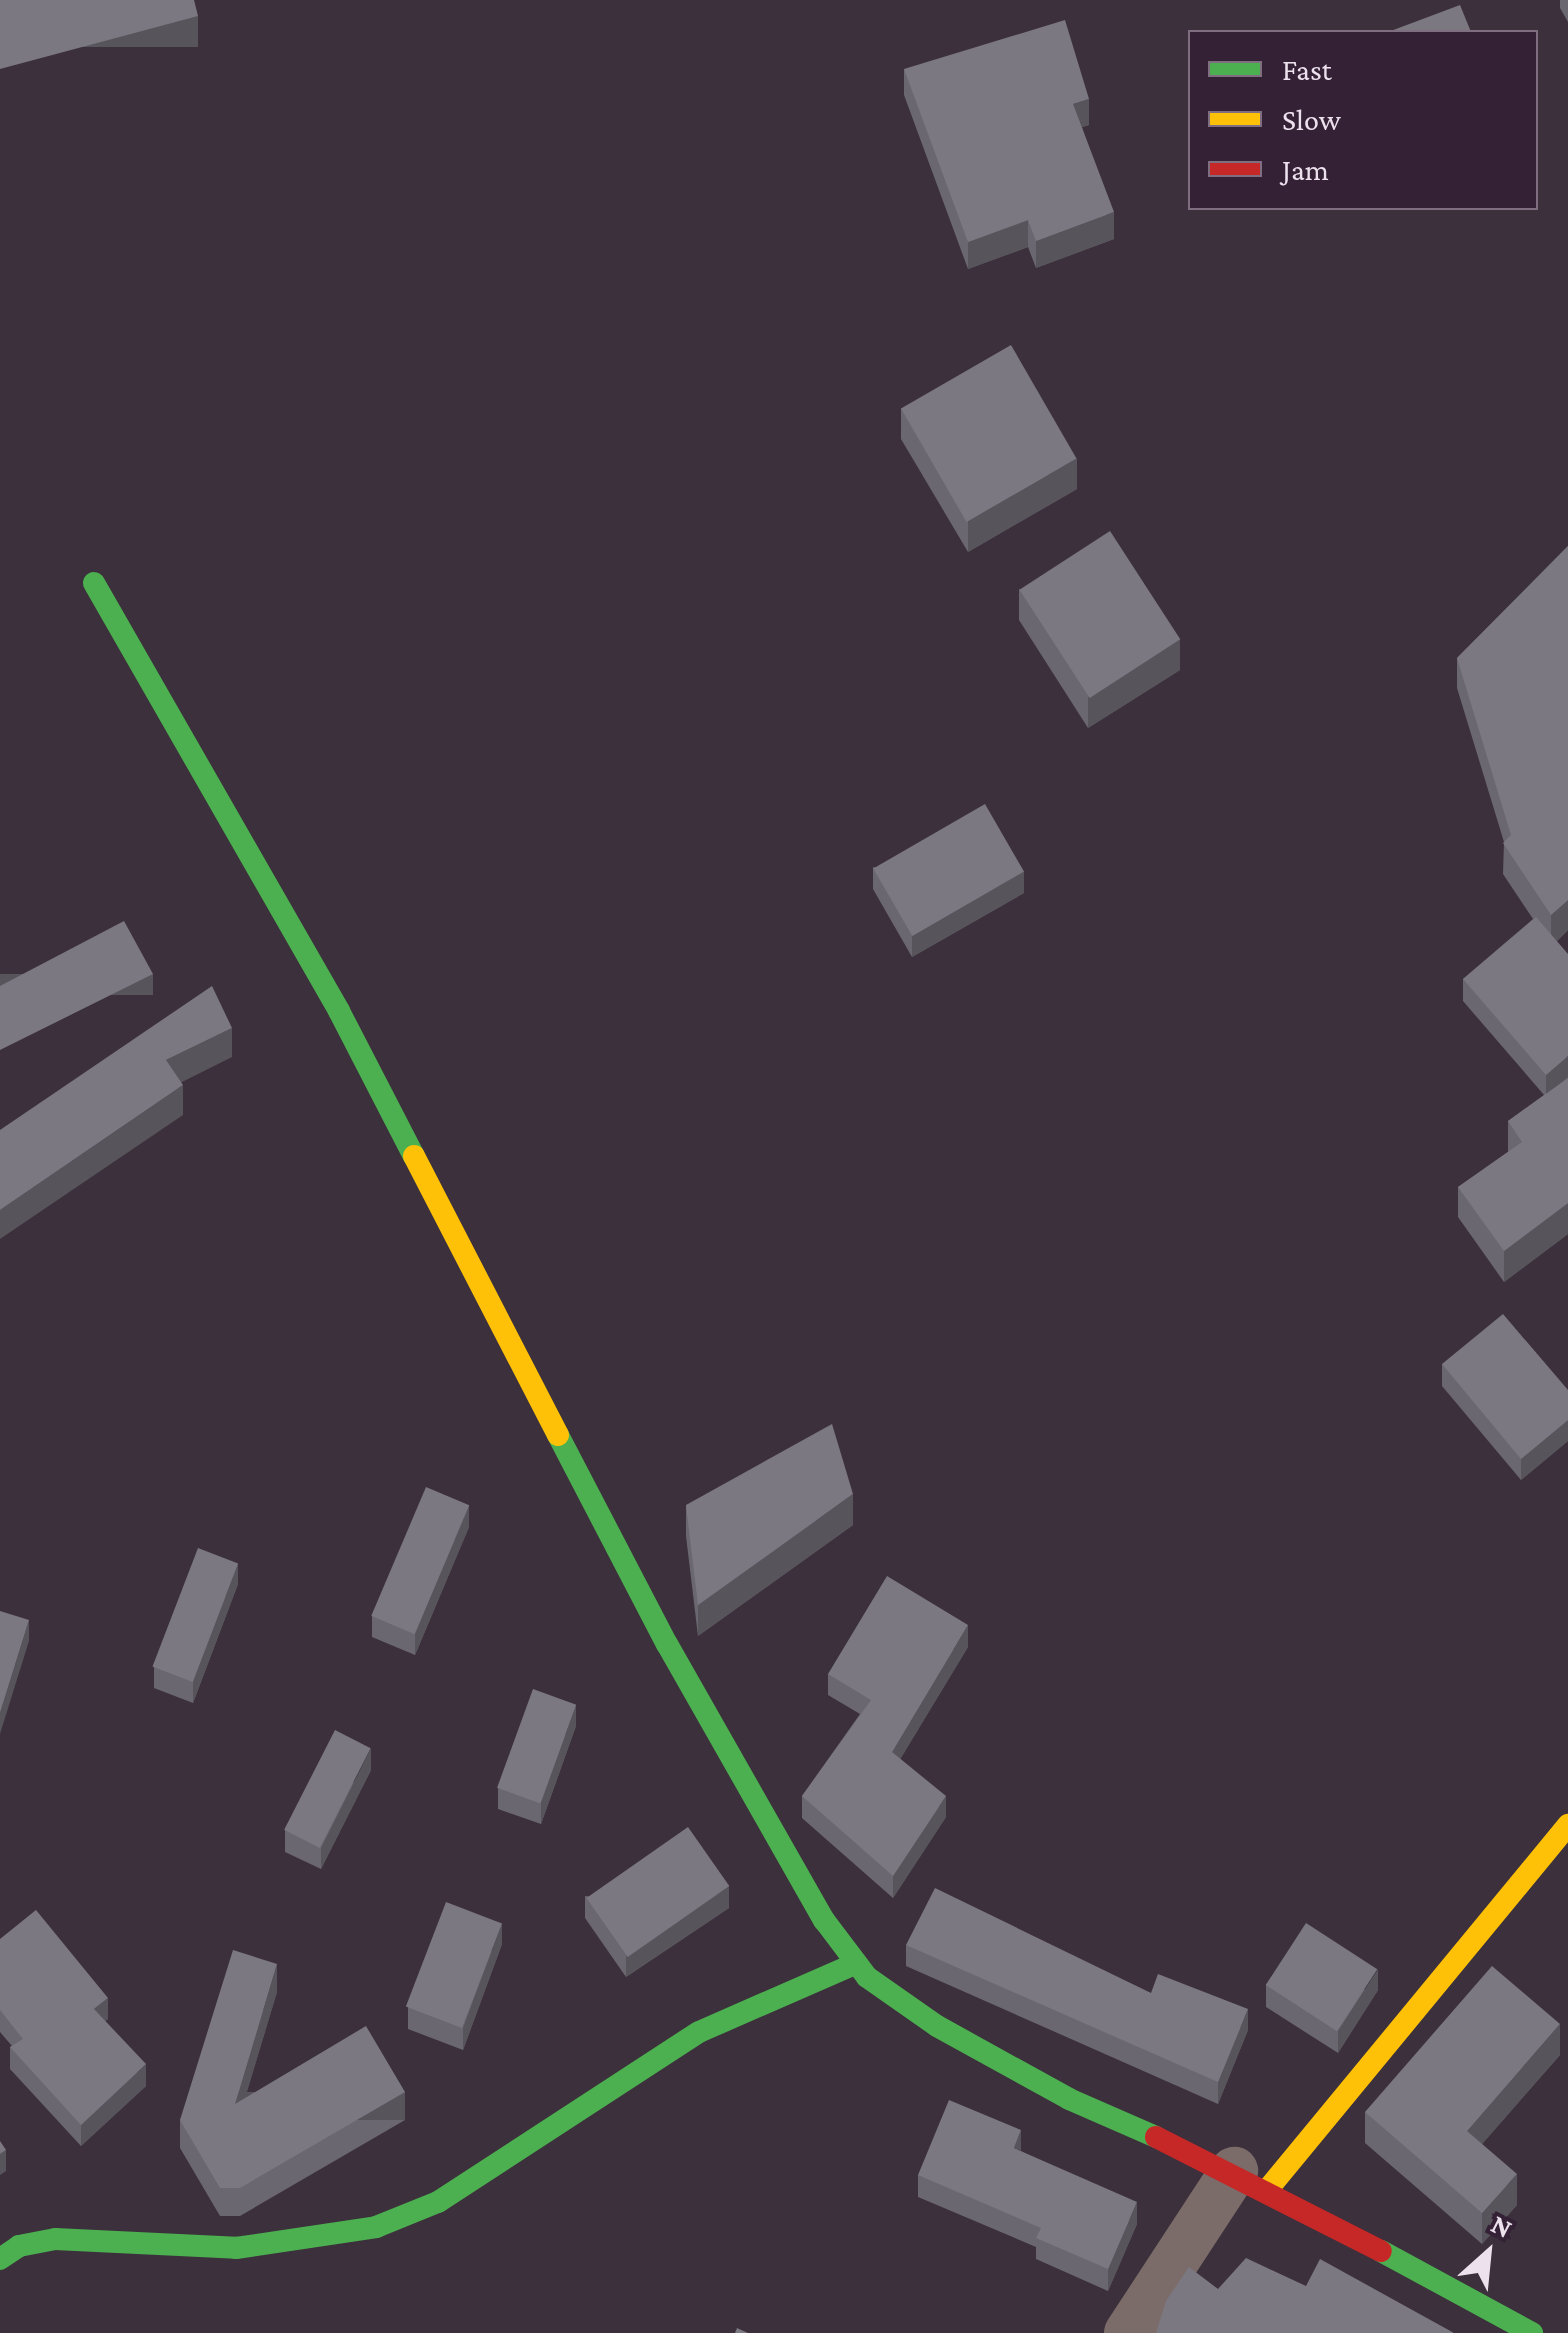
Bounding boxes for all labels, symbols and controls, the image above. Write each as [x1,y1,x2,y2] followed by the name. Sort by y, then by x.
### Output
[1188,30,1538,210] legend
[1282,53,1332,86] text: Fast
[1282,103,1341,136] text: Slow
[1282,153,1329,186] text: Jam
[1438,2203,1538,2303] north arrow
[1486,2208,1517,2244] text: N

